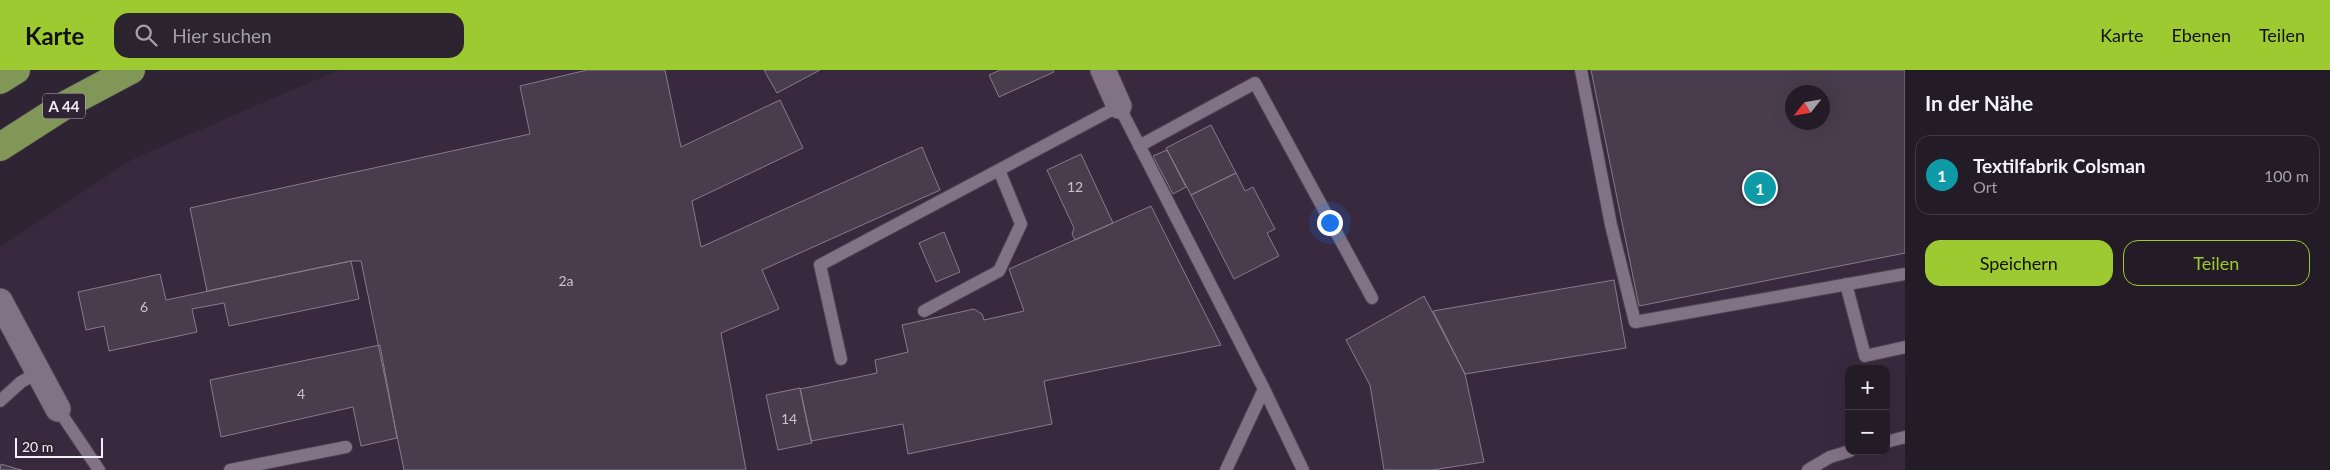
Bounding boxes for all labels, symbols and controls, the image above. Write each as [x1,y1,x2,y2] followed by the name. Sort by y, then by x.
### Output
[114,13,464,58] search box
[25,21,84,50] text: Karte
[132,21,160,49] icon: search
[172,24,272,47] text: Hier suchen
[2100,24,2143,46] text: Karte
[2171,24,2231,46] text: Ebenen
[2259,24,2305,46] text: Teilen
[1785,85,1830,130] north arrow
[1925,90,2033,115] text: In der Nähe
[43,94,85,118] road number: A 44
[1973,154,2146,177] text: Textilfabrik Colsman
[1937,166,1947,185] text: 1
[2264,166,2309,185] text: 100 m
[1744,169,1776,207] pin: 1
[1973,177,1997,196] text: Ort
[1067,178,1083,195] house number: 12
[1317,210,1343,236] your location
[1925,240,2113,286] button: Speichern
[2123,240,2310,286] button: Teilen
[558,272,574,289] house number: 2a
[140,298,148,315] house number: 6
[1845,365,1890,455] map controls
[1845,365,1890,410] button: +
[297,385,305,402] house number: 4
[781,410,797,427] house number: 14
[1845,410,1890,455] button: −
[15,435,102,458] scale bar
[22,438,53,455] text: 20 m

